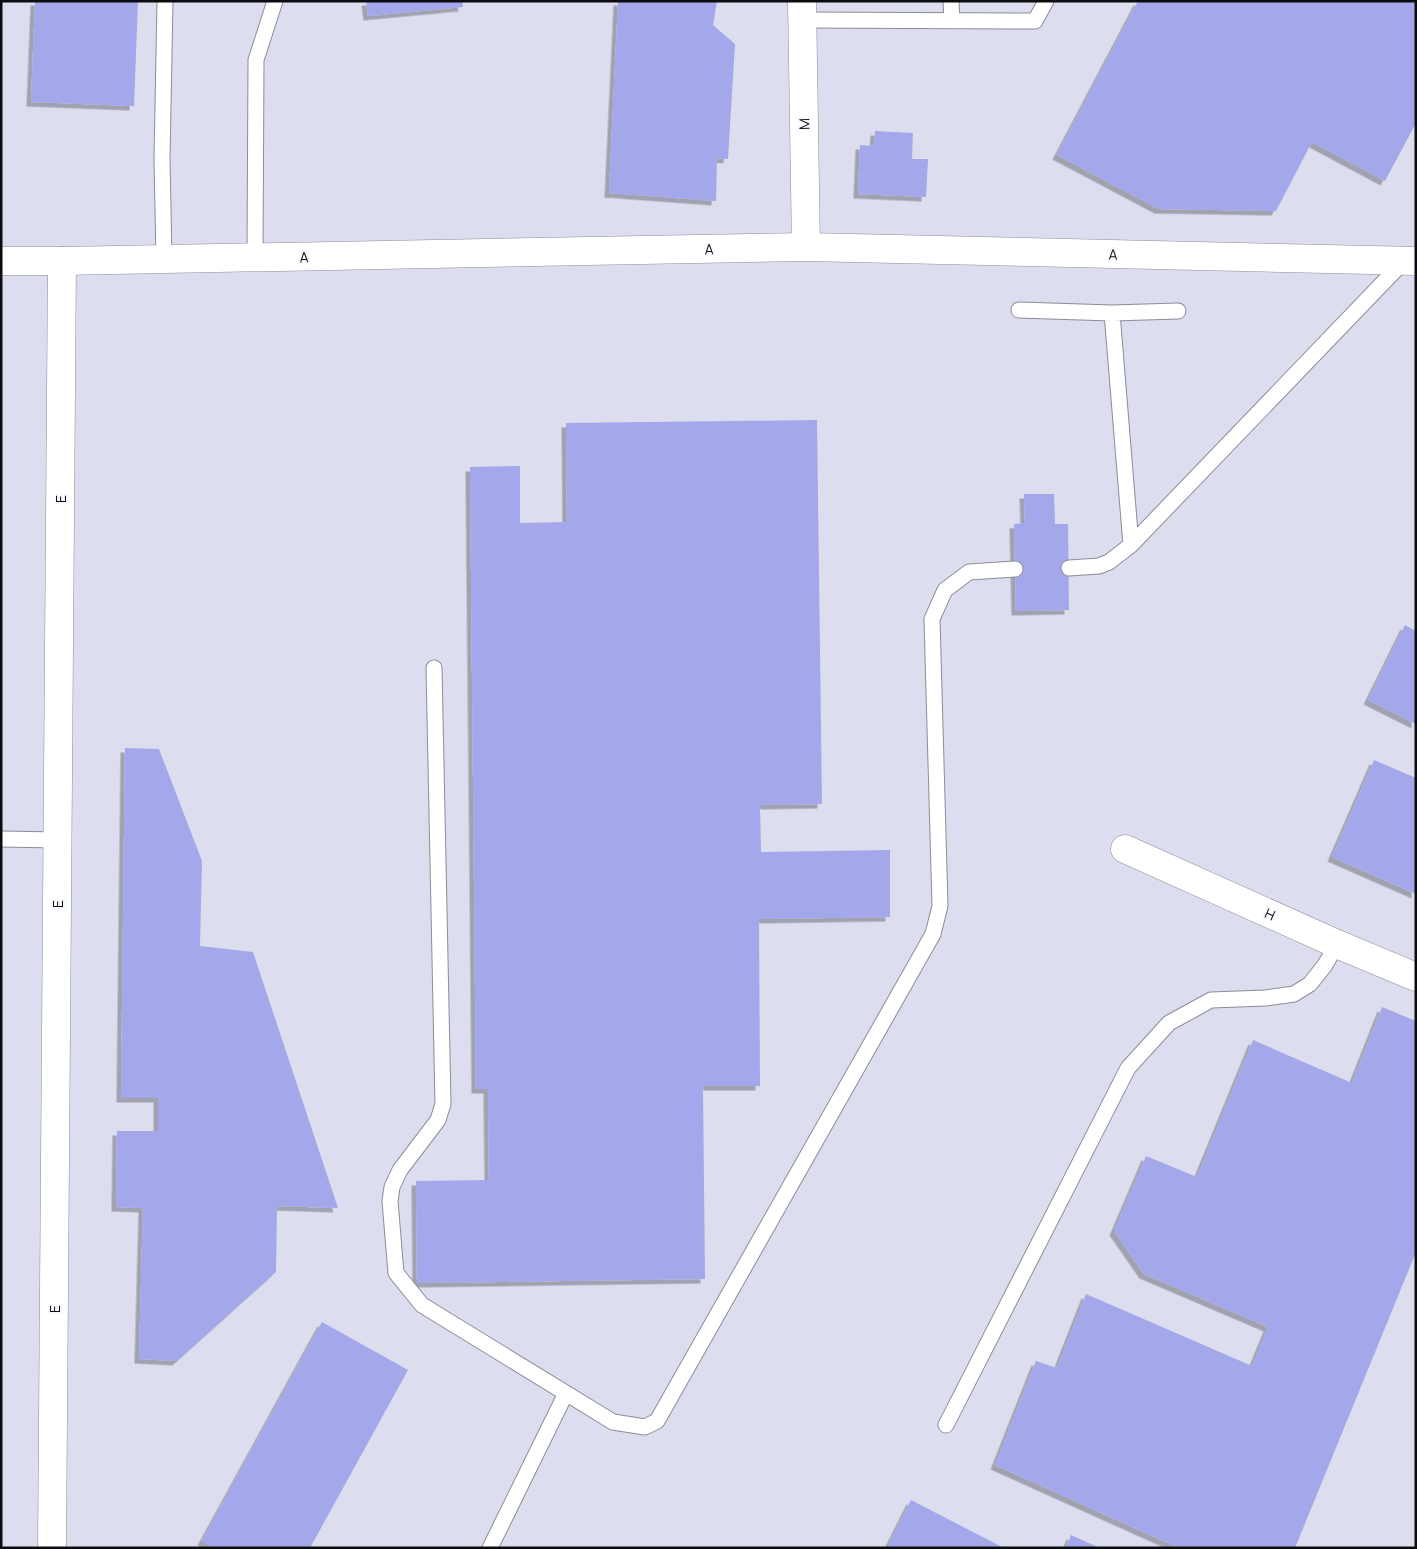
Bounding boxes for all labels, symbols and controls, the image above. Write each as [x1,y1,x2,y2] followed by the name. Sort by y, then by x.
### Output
[794,118,814,130] street label: Μ
[704,239,714,259] street label: Α
[1108,244,1118,264] street label: Α
[299,247,309,267] street label: Α
[51,495,70,503] street label: Ε
[48,900,67,908] street label: Ε
[1262,903,1278,925] street label: Η
[45,1305,64,1313] street label: Ε

